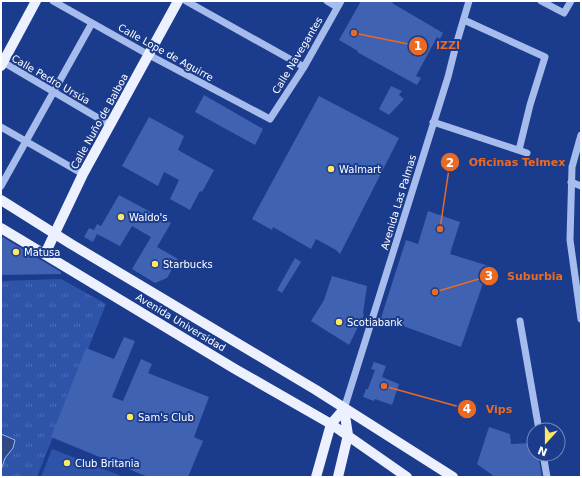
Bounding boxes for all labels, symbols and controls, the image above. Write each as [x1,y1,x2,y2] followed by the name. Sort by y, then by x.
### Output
[270,15,325,96] street label: Calle Navegantes
[116,22,215,83] street label: Calle Lope de Aguirre
[408,34,468,57] callout: IZZI
[414,39,422,53] text: 1
[436,39,460,52] text: IZZI
[10,53,92,106] street label: Calle Pedro Ursúa
[69,72,130,171] street label: Calle Nuño de Balboa
[440,151,573,174] callout: Oficinas Telmex
[379,153,418,251] street label: Avenida Las Palmas
[446,156,454,170] text: 2
[469,156,565,169] text: Oficinas Telmex
[326,164,336,174] marker: Walmart
[339,164,381,175] place label: Walmart
[116,212,126,222] marker: Waldo's
[129,212,168,223] place label: Waldo's
[11,247,21,257] marker: Matusa
[24,247,60,258] place label: Matusa
[150,259,160,269] marker: Starbucks
[163,259,213,270] place label: Starbucks
[479,265,571,288] callout: Suburbia
[485,269,493,283] text: 3
[507,270,563,283] text: Suburbia
[134,291,228,354] street label: Avenida Universidad
[334,317,344,327] marker: Scotiabank
[347,317,403,328] place label: Scotiabank
[457,398,520,421] callout: Vips
[463,402,471,416] text: 4
[486,403,513,416] text: Vips
[125,412,135,422] marker: Sam's Club
[138,412,194,423] place label: Sam's Club
[526,422,566,462] north arrow
[536,443,549,459] text: N
[62,458,72,468] marker: Club Britania
[75,458,140,469] place label: Club Britania

